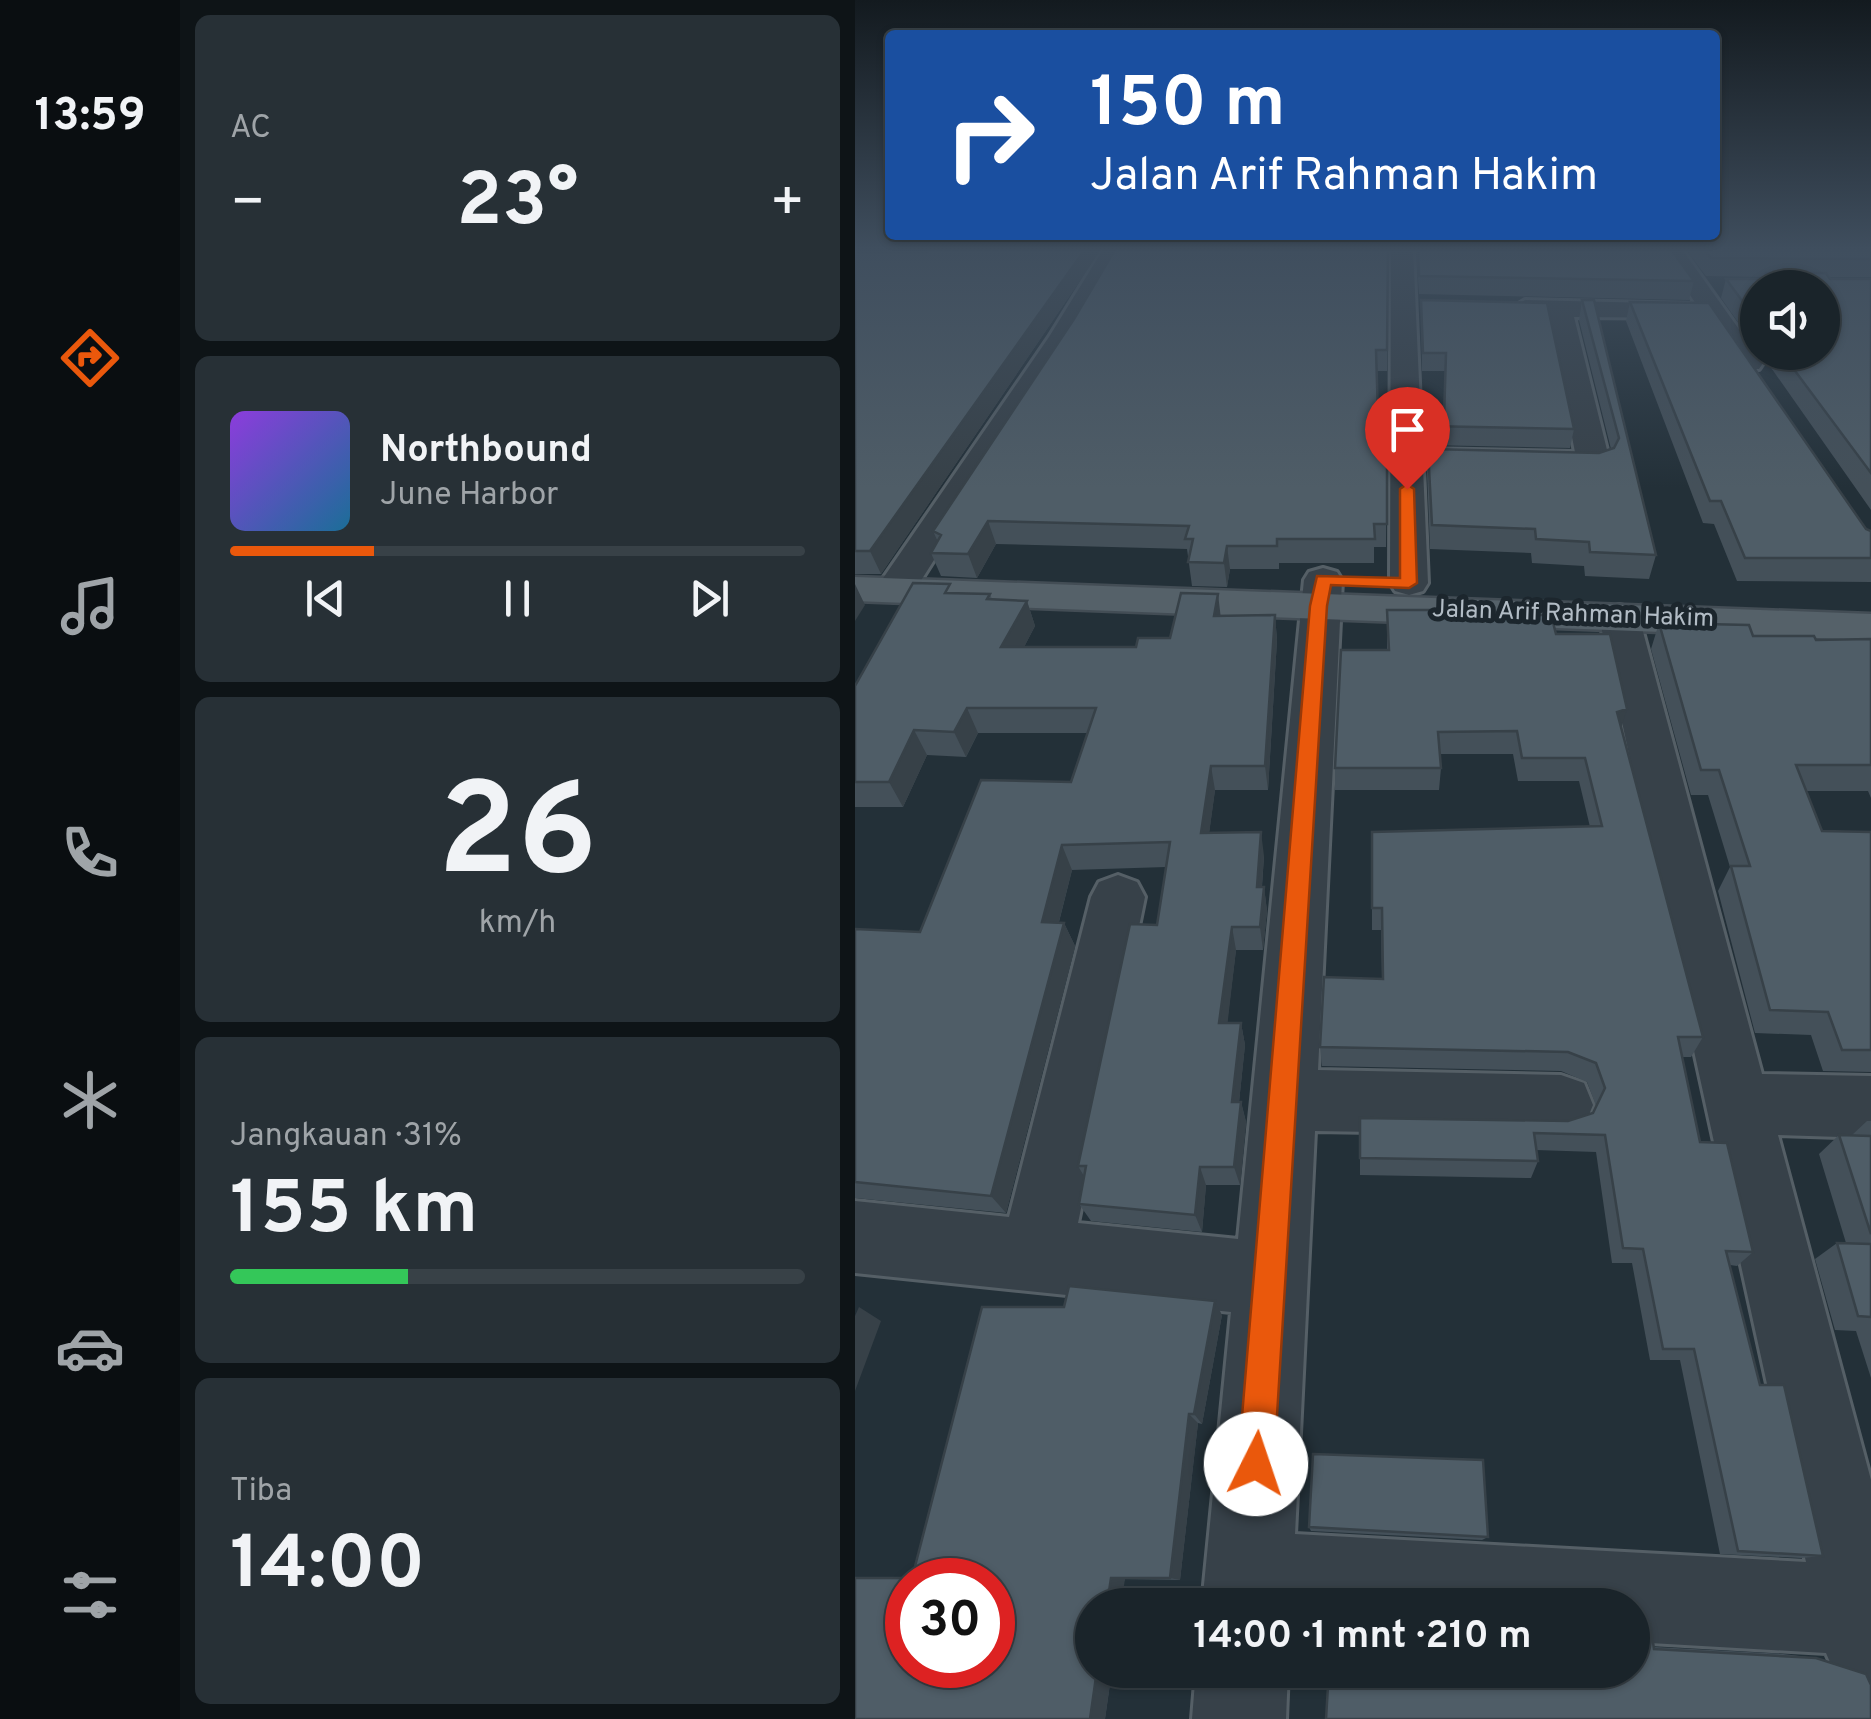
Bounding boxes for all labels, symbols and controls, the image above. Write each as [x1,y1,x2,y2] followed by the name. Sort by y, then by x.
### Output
[1090,62,1285,151] text: 150 m
[925,70,1055,200] icon: right
[34,89,146,146] text: 13:59
[230,109,271,149] text: AC
[1090,149,1598,206] text: Jalan Arif Rahman Hakim
[456,157,579,252] text: 23°
[230,170,265,240] text: −
[770,170,805,240] text: +
[1740,270,1840,370] map controls
[1740,270,1840,370] button: sound
[55,323,125,393] icon: directions
[1365,387,1450,490] pin
[1380,402,1435,457] icon: arrive
[380,427,592,476] text: Northbound
[380,476,559,516] text: June Harbor
[55,571,125,641] icon: music
[298,571,353,626] icon: previous
[490,571,545,626] icon: pause
[682,571,737,626] icon: next
[1431,594,1715,636] street label: Jalan Arif Rahman Hakim
[438,756,597,921] text: 26
[55,818,125,888] icon: phone
[479,904,556,944] text: km/h
[55,1065,125,1135] icon: climate
[230,1117,462,1157] text: Jangkauan · 31%
[230,1165,478,1260] text: 155 km
[55,1313,125,1383] icon: car
[1204,1412,1308,1516] position arrow
[230,1472,292,1512] text: Tiba
[230,1520,425,1615] text: 14:00
[885,1558,1015,1688] speed limit sign: 30
[55,1560,125,1630] icon: filters
[1193,1613,1532,1662] text: 14:00 · 1 mnt · 210 m

